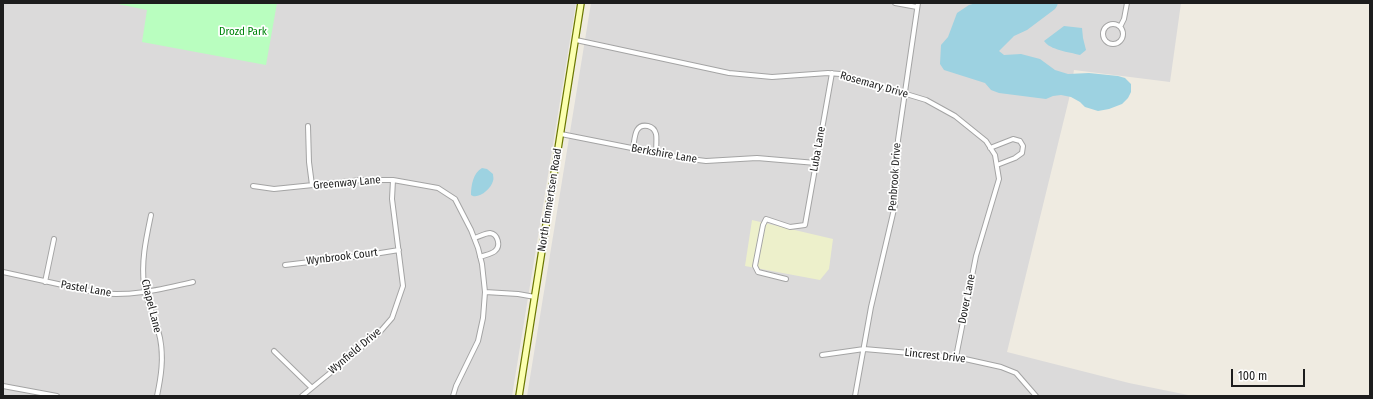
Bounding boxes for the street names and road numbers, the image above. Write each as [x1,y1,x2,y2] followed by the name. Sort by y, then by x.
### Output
[838,69,910,101] street label: Rosemary Drive
[808,125,828,173] street label: Luba Lane
[630,142,698,166] street label: Berkshire Lane
[886,142,904,212] street label: Penbrook Drive
[535,147,565,253] street label: North Emmertsen Road
[313,173,381,193] street label: Greenway Lane
[305,246,379,268] street label: Wynbrook Court
[956,273,978,325] street label: Dover Lane
[60,278,112,300] street label: Pastel Lane
[138,278,164,334] street label: Chapel Lane
[326,325,384,377] street label: Wynfield Drive
[904,346,966,366] street label: Lincrest Drive

